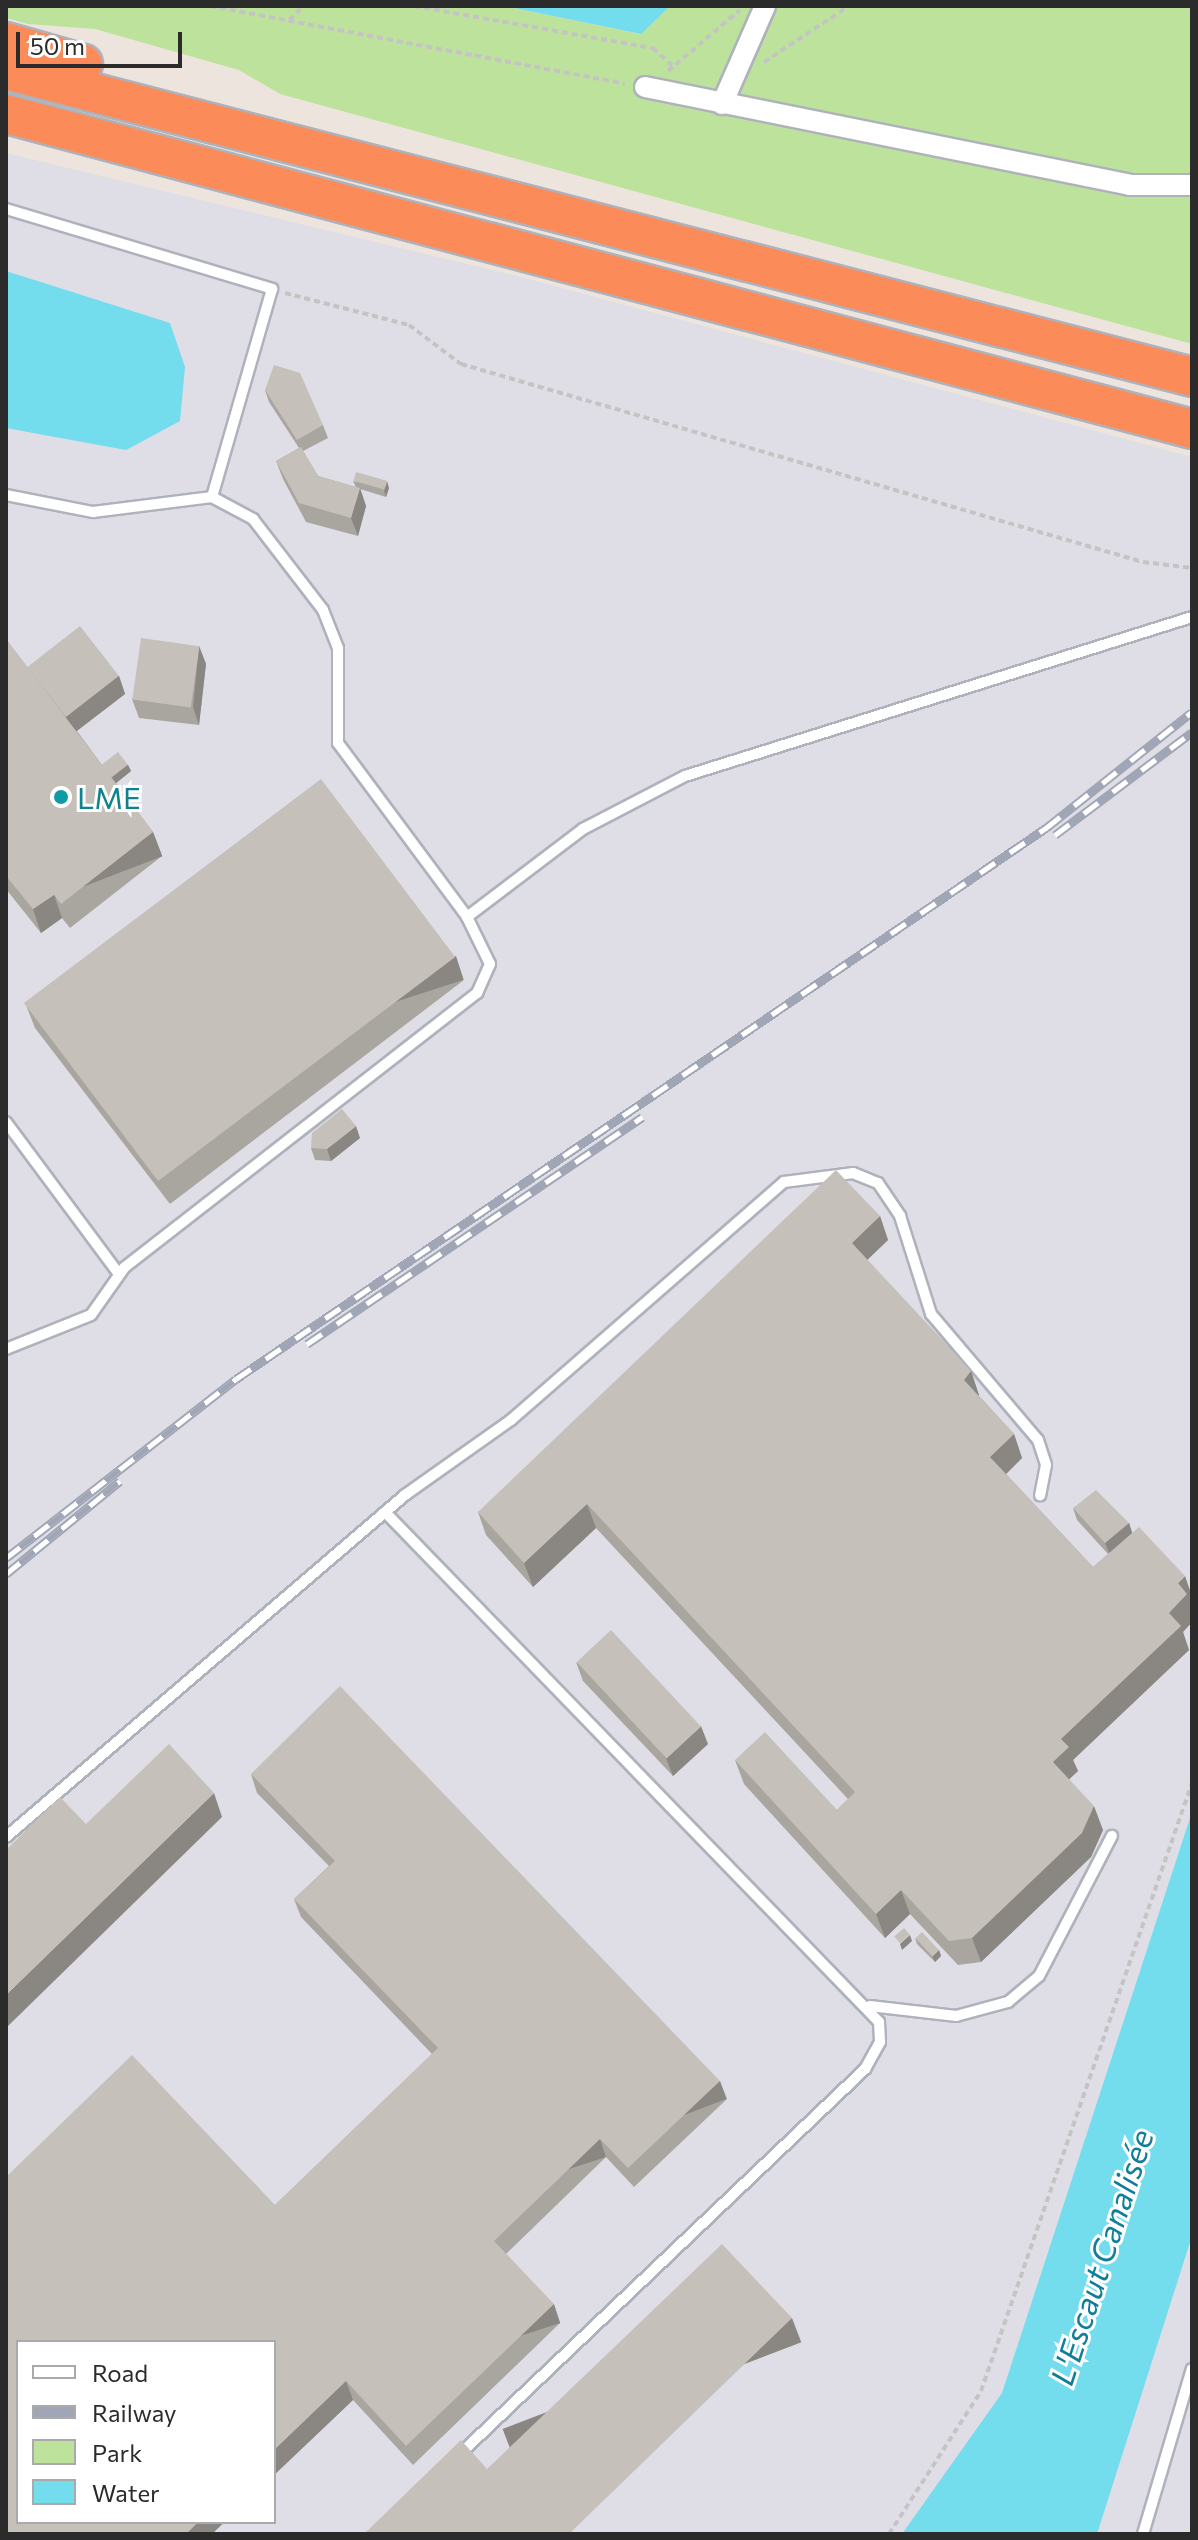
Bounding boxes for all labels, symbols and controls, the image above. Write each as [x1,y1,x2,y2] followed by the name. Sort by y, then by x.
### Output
[20,16,186,66] scale bar
[30,31,85,60] text: 50 m
[77,779,141,815] place label: LME
[52,788,70,806] marker: LME
[1042,2124,1160,2390] water label: L'Escaut Canalisée
[16,2340,276,2524] legend
[92,2358,148,2387] text: Road
[92,2398,177,2427] text: Railway
[92,2438,142,2467] text: Park
[92,2478,160,2507] text: Water

